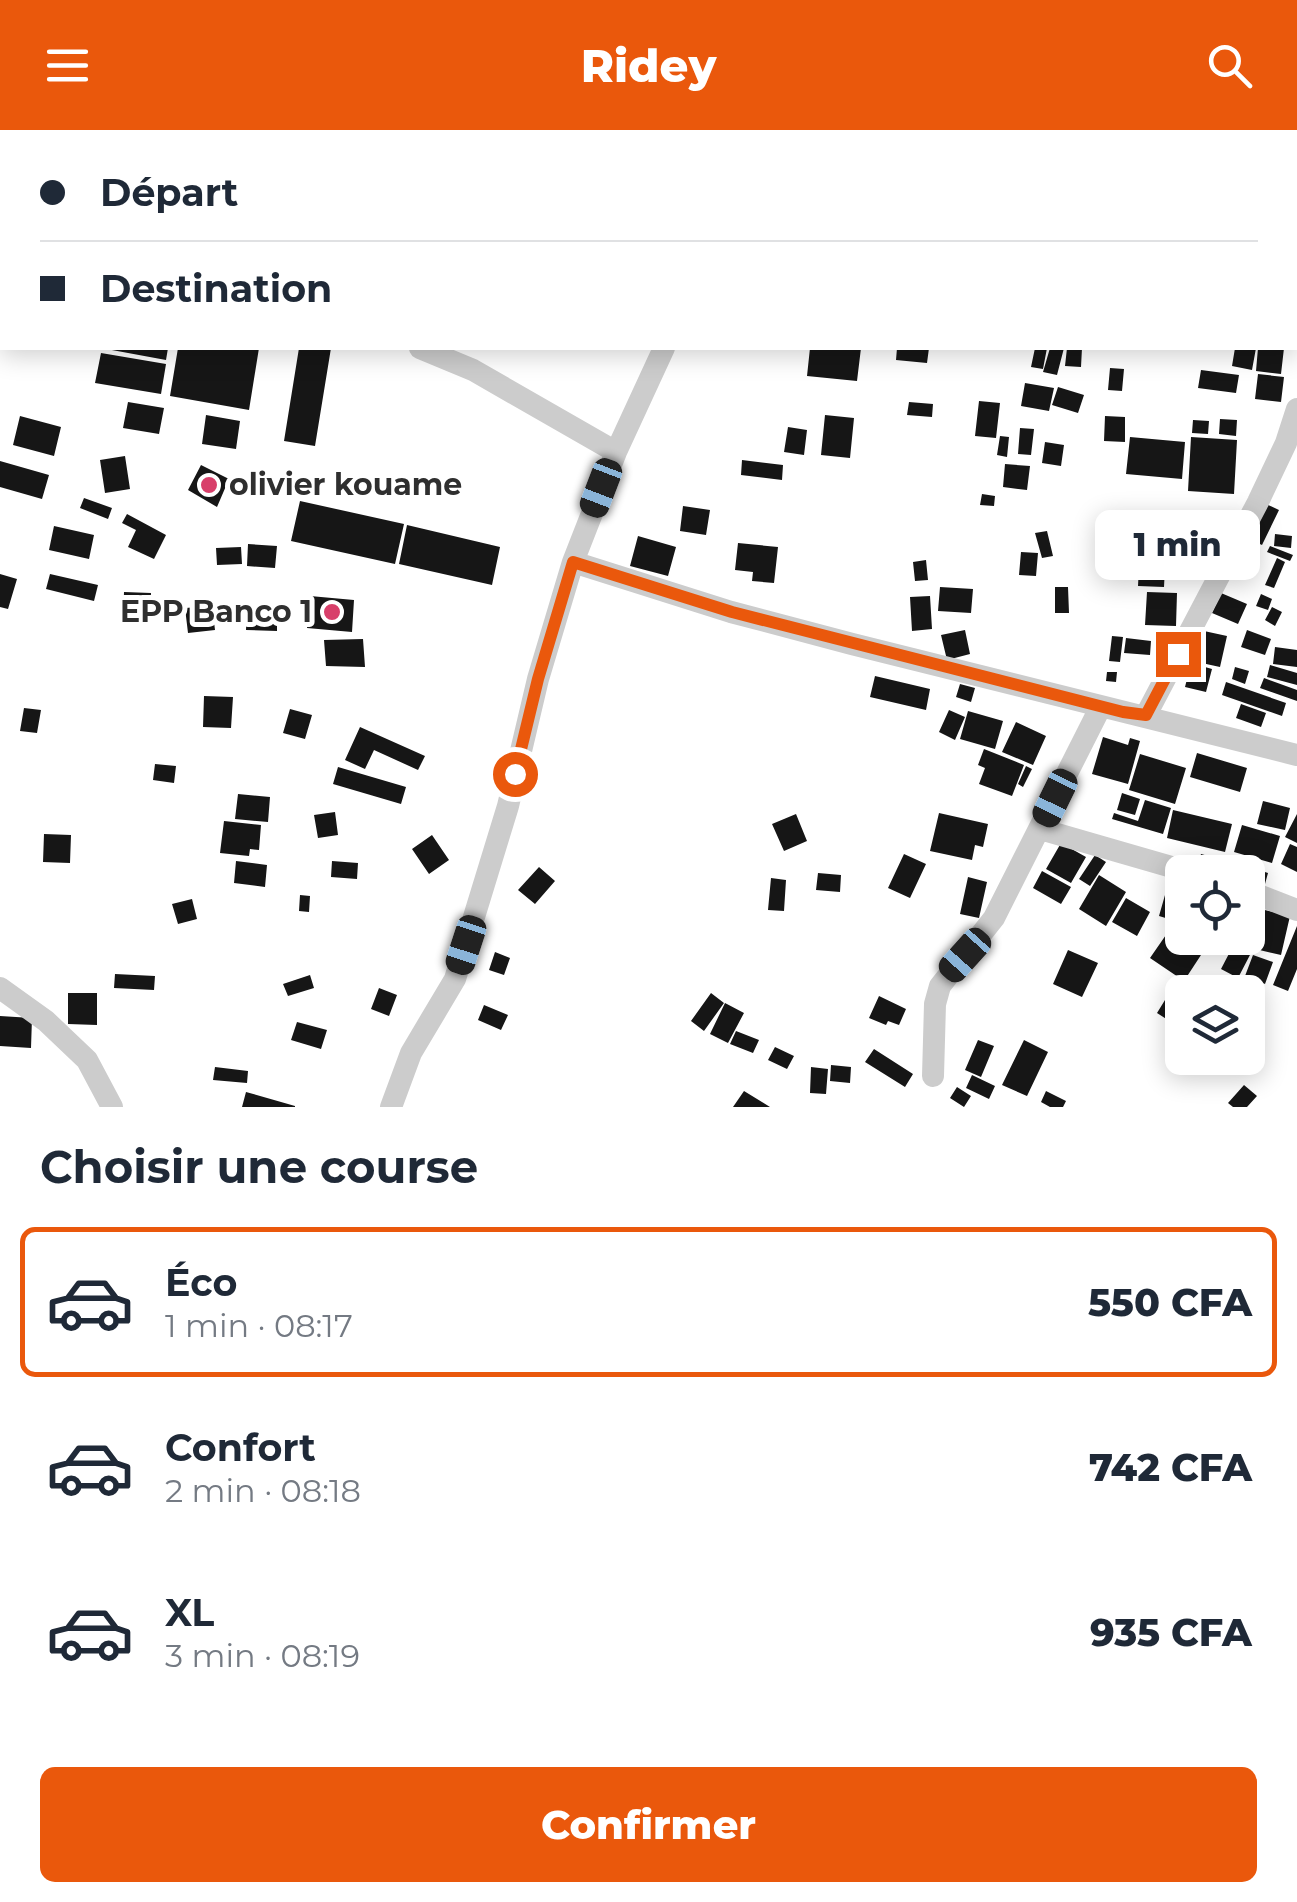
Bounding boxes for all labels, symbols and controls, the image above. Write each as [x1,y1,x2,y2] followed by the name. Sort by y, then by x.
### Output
[40,38,95,93] icon: menu
[581,38,716,93] text: Ridey
[1202,38,1257,93] icon: search
[100,169,238,216] text: Départ
[100,265,332,312] text: Destination
[576,455,626,521] car
[229,466,462,503] place label: olivier kouame
[198,474,220,496] marker: olivier kouame
[1096,509,1260,579] callout: 1 min
[1133,525,1222,564] text: 1 min
[120,593,312,630] place label: EPP Banco 1
[321,601,343,623] marker: EPP Banco 1
[1156,632,1201,677] route end
[493,752,538,797] route start
[1028,764,1082,832] car
[1165,855,1265,1075] map controls
[1165,855,1265,955] button: locate
[442,912,490,978] car
[934,923,996,987] car
[1165,975,1265,1075] button: layers
[40,1139,478,1194] text: Choisir une course
[45,1257,135,1347] icon: car
[165,1259,237,1306] text: Éco
[1088,1279,1252,1326] text: 550 CFA
[165,1306,353,1345] text: 1 min · 08:17
[45,1422,135,1512] icon: car
[165,1424,316,1471] text: Confort
[1089,1444,1252,1491] text: 742 CFA
[165,1471,361,1510] text: 2 min · 08:18
[45,1587,135,1677] icon: car
[165,1589,214,1636] text: XL
[1090,1609,1252,1656] text: 935 CFA
[165,1636,360,1675] text: 3 min · 08:19
[40,1767,1257,1882] button: Confirmer

